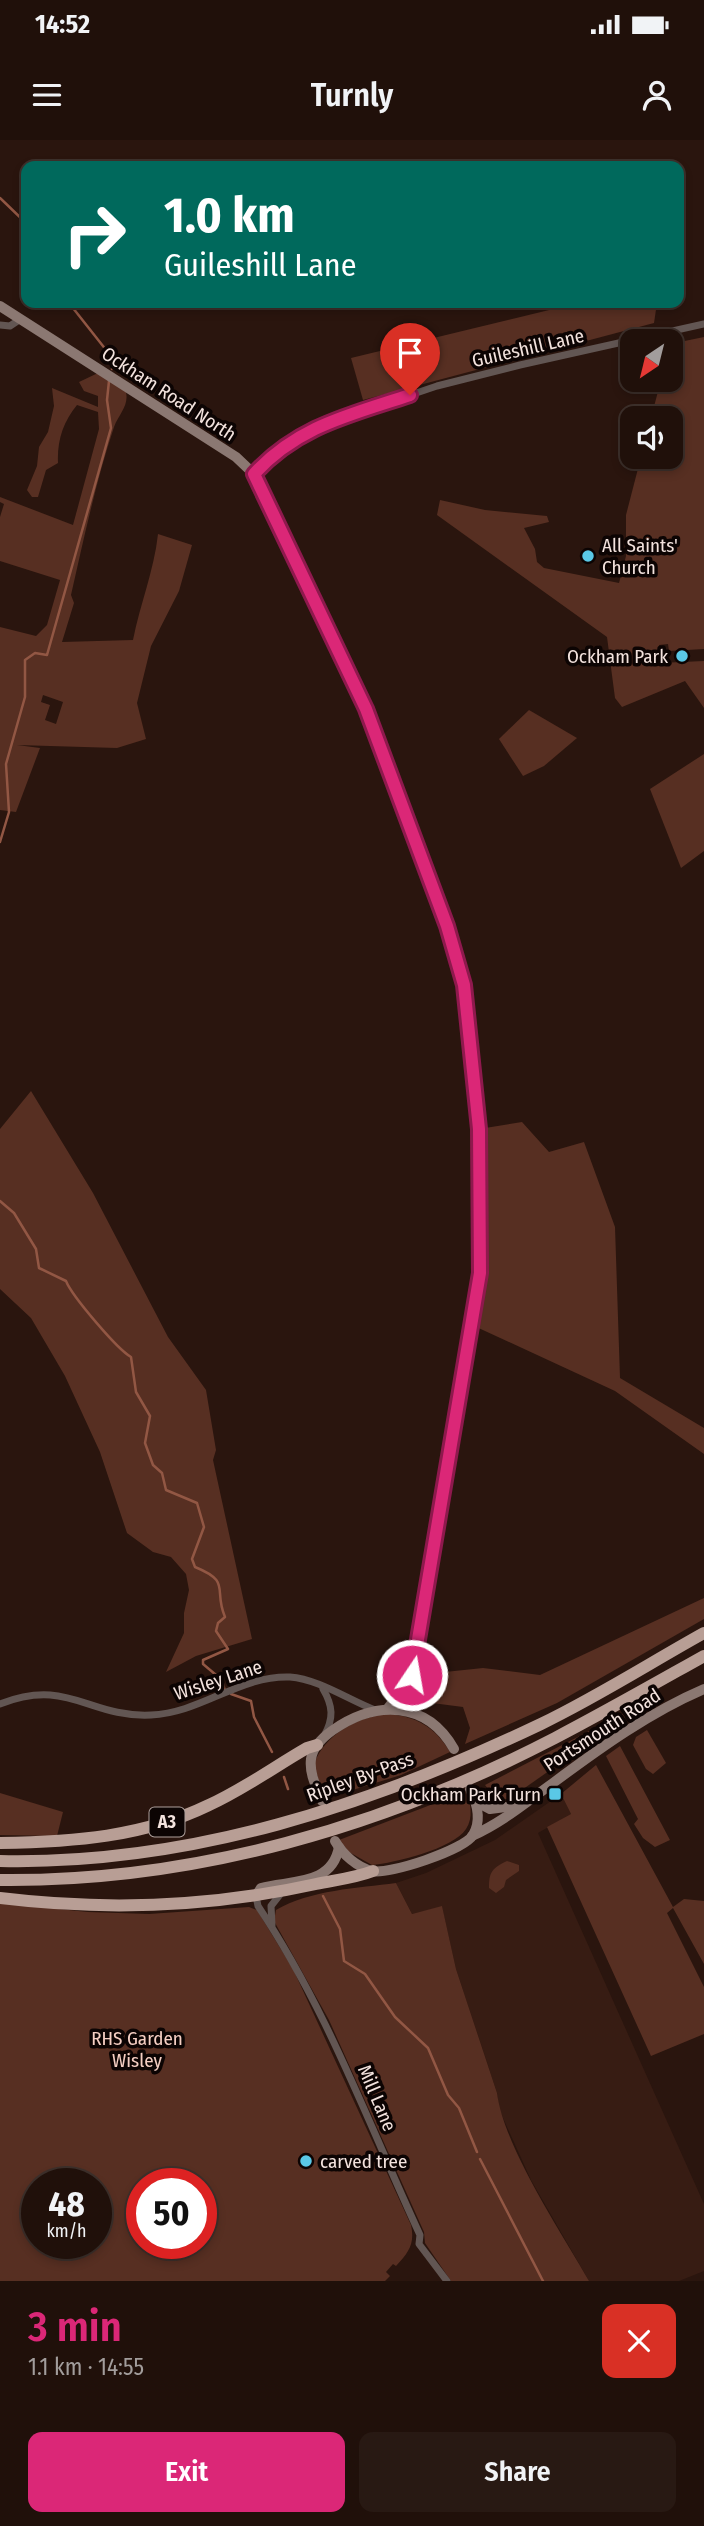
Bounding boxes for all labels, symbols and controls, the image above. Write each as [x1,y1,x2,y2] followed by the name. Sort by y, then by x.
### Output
[35,9,90,40] text: 14:52
[28,76,66,114] icon: menu
[311,76,393,114] text: Turnly
[638,76,676,114] icon: person
[164,186,295,245] text: 1.0 km
[49,189,140,280] icon: right
[164,246,357,284] text: Guileshill Lane
[380,323,440,395] pin
[470,324,586,372] street label: Guileshill Lane
[620,329,682,392] north arrow
[620,329,683,469] map controls
[391,334,429,372] icon: arrive
[98,342,240,446] street label: Ockham Road North
[620,406,683,469] button: sound
[602,534,678,579] place label: All Saints' Church
[580,548,596,564] marker: All Saints' Church
[567,645,668,668] place label: Ockham Park
[674,648,690,664] marker: Ockham Park
[375,1638,449,1712] position arrow
[171,1655,265,1705] street label: Wisley Lane
[539,1684,665,1776] street label: Portsmouth Road
[303,1747,417,1807] street label: Ripley By-Pass
[401,1783,541,1806] place label: Ockham Park Turn
[547,1786,563,1802] marker: Ockham Park Turn
[150,1807,184,1836] road number: A3
[91,2027,183,2072] park label: RHS Garden Wisley
[353,2061,401,2135] street label: Mill Lane
[320,2150,407,2173] place label: carved tree
[298,2153,314,2169] marker: carved tree
[126,2168,217,2259] speed limit sign: 50
[48,2183,85,2225] text: 48
[46,2220,87,2242] text: km/h
[28,2302,122,2352] text: 3 min
[602,2304,676,2378] button: close
[28,2353,144,2381] text: 1.1 km · 14:55
[28,2432,345,2512] button: Exit
[359,2432,676,2512] button: Share

